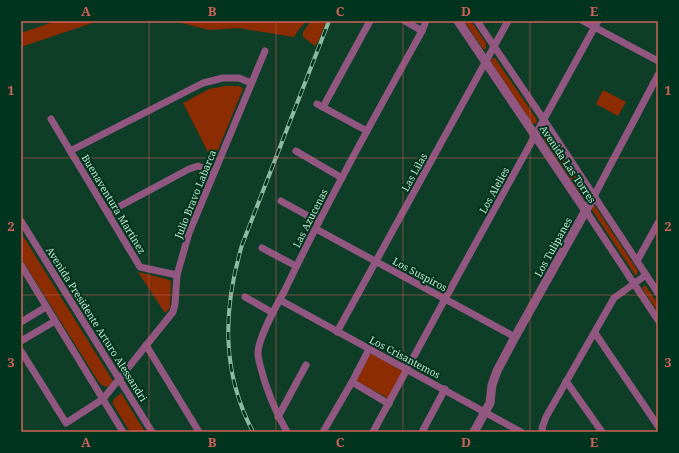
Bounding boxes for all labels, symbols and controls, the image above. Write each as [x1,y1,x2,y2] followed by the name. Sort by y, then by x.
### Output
[81,2,91,20] text: A
[208,2,217,20] text: B
[336,2,345,20] text: C
[461,2,471,20] text: D
[590,2,599,20] text: E
[7,81,15,99] text: 1
[664,81,672,99] text: 1
[537,122,600,206] street label: Avenida Las Torres
[170,147,219,241] street label: Julio Bravo Labarca
[398,150,430,194] street label: Las Lilas
[79,152,149,256] street label: Buenaventura Martínez
[476,164,513,216] street label: Los Alelies
[289,186,331,250] street label: Las Azucenas
[531,214,575,279] street label: Los Tulipanes
[7,217,15,235] text: 2
[664,217,672,235] text: 2
[43,244,151,405] street label: Avenida Presidente Arturo Alessandri
[390,254,450,294] street label: Los Suspiros
[367,332,443,382] street label: Los Crisantemos
[7,353,15,371] text: 3
[664,353,672,371] text: 3
[81,433,91,451] text: A
[208,433,217,451] text: B
[336,433,345,451] text: C
[461,433,471,451] text: D
[590,433,599,451] text: E

